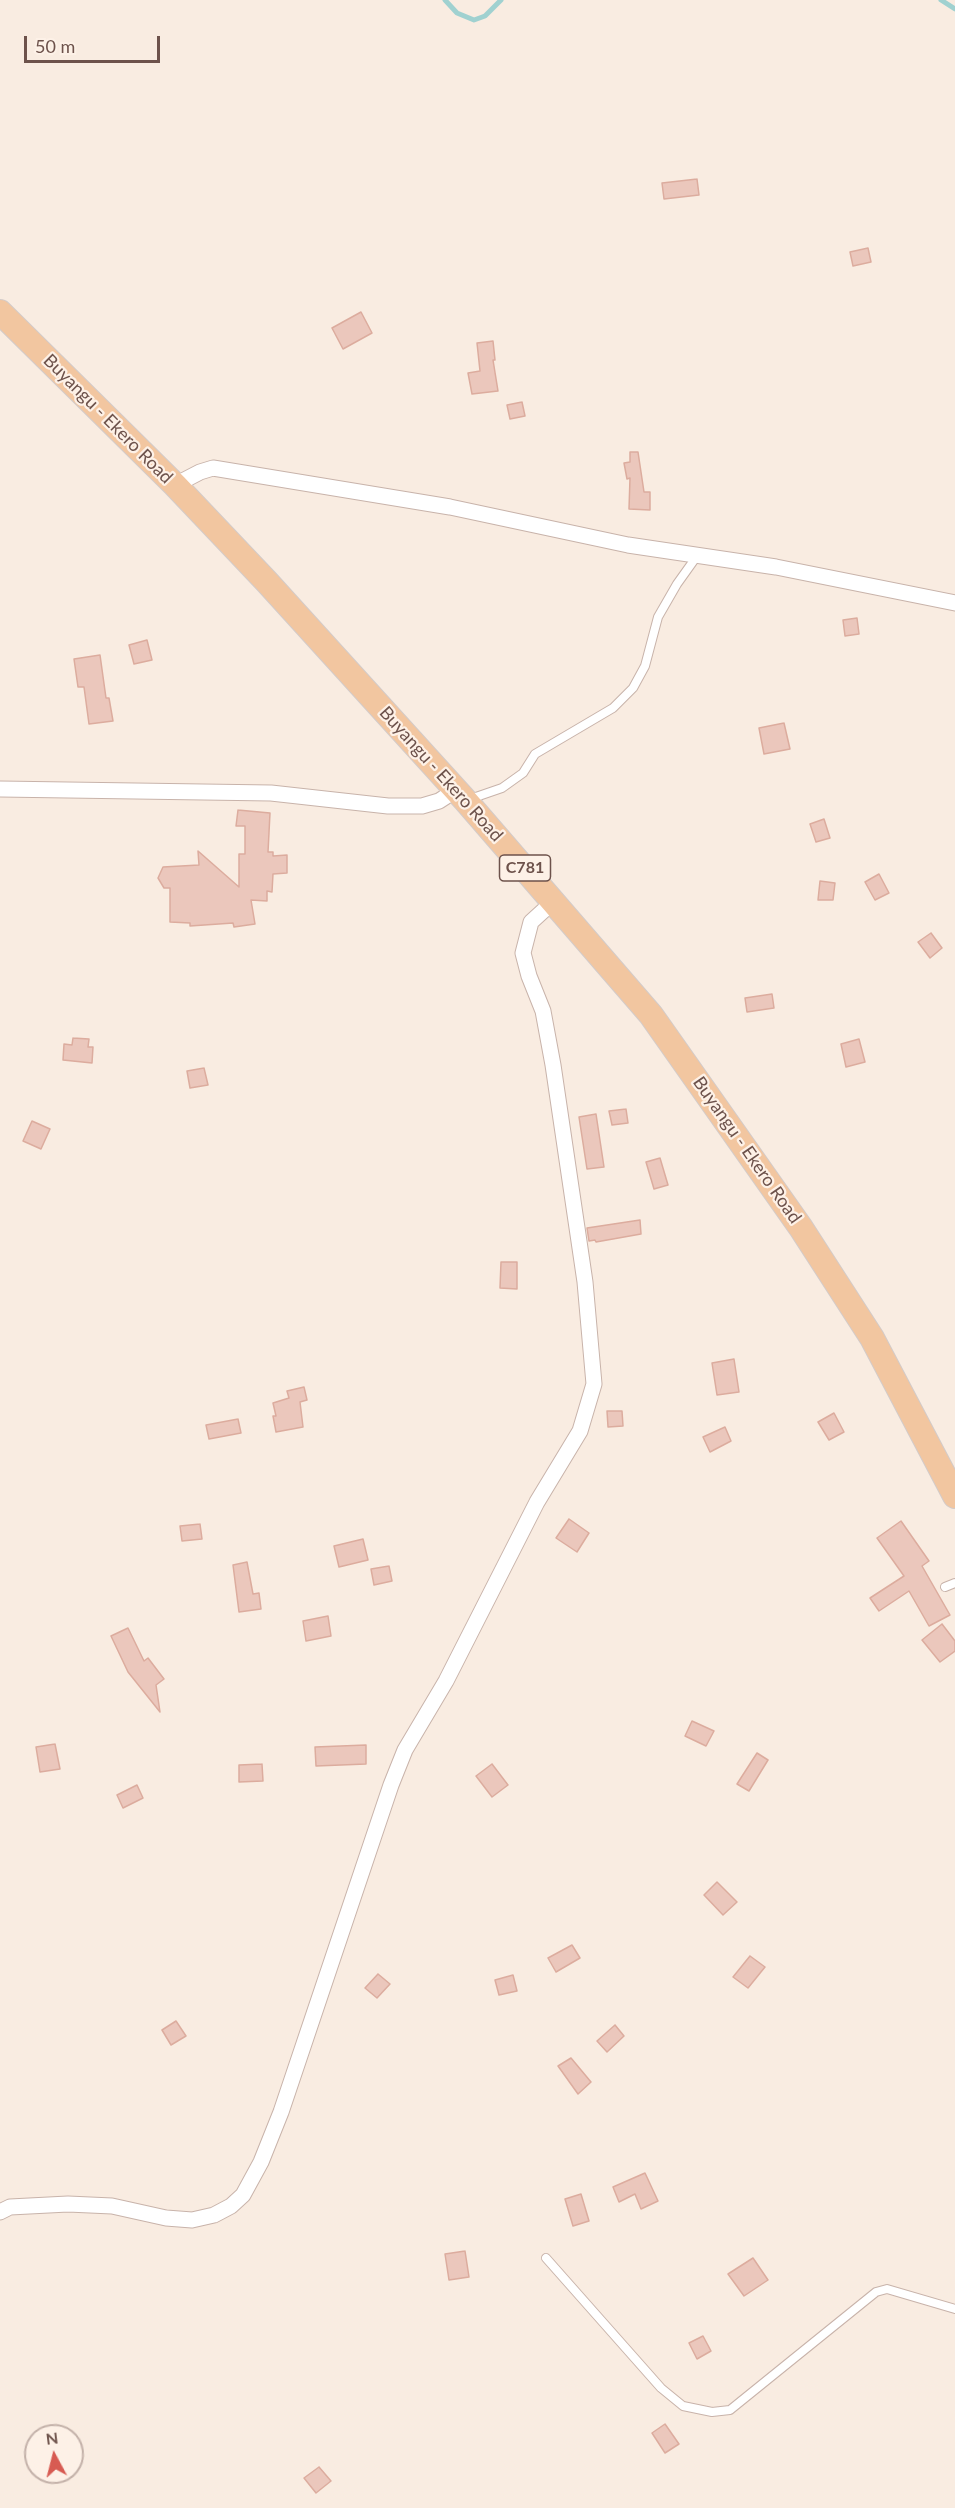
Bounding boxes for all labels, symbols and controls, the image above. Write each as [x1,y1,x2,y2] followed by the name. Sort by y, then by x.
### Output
[27,24,164,62] scale bar
[35,35,75,57] text: 50 m
[39,350,177,488] street label: Buyangu - Ekero Road
[375,702,507,846] street label: Buyangu - Ekero Road
[500,855,550,881] road number: C781
[688,1072,806,1228] street label: Buyangu - Ekero Road
[24,2424,84,2484] north arrow
[45,2427,59,2448] text: N

